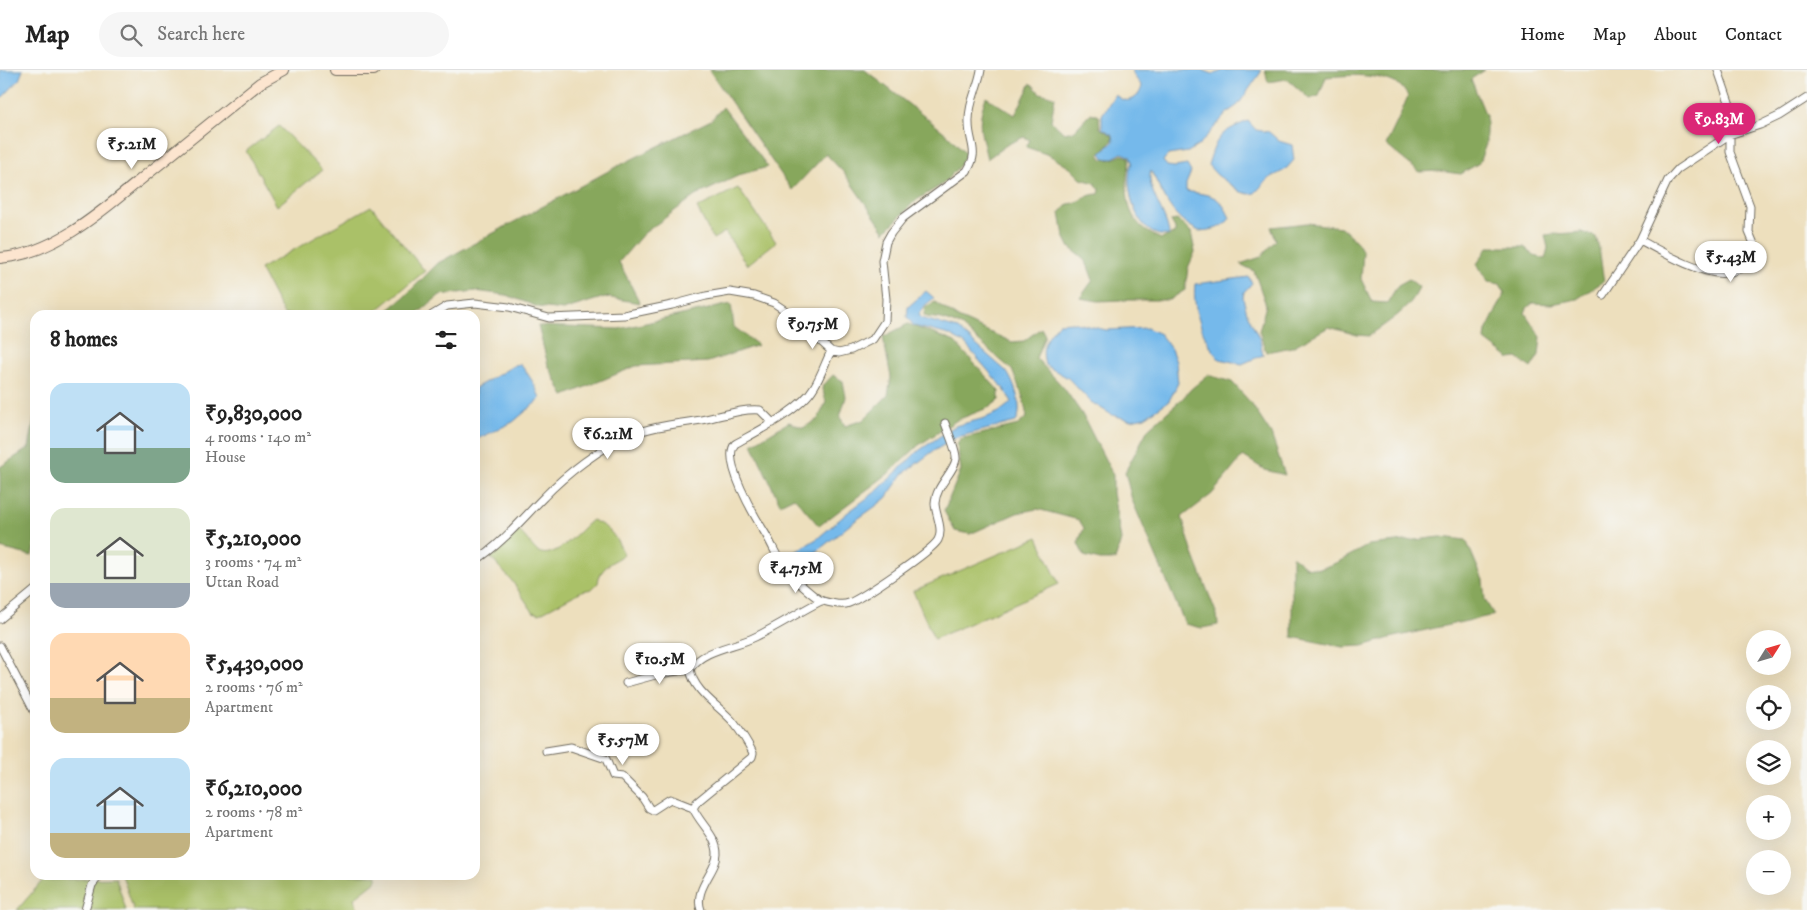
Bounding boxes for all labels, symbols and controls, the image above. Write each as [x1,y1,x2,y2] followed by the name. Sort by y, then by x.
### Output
[99,12,449,57] search box
[25,20,69,50] text: Map
[117,21,145,49] icon: search
[157,23,245,46] text: Search here
[1520,24,1565,46] text: Home
[1593,24,1626,46] text: Map
[1654,24,1697,46] text: About
[1725,24,1782,46] text: Contact
[1678,102,1760,145] pin: ₹9.83M
[1694,109,1744,129] text: ₹9.83M
[91,128,173,170] pin: ₹5.21M
[108,134,156,154] text: ₹5.21M
[1690,240,1772,283] pin: ₹5.43M
[1706,247,1756,267] text: ₹5.43M
[772,308,854,350] pin: ₹9.75M
[788,314,838,334] text: ₹9.75M
[432,326,460,354] icon: filters
[50,327,118,353] text: 8 homes
[205,401,302,427] text: ₹9,830,000
[90,403,150,463] icon: home
[567,418,649,460] pin: ₹6.21M
[583,424,633,444] text: ₹6.21M
[205,427,311,447] text: 4 rooms · 140 m²
[205,447,246,467] text: House
[205,526,301,552] text: ₹5,210,000
[90,528,150,588] icon: home
[205,552,302,572] text: 3 rooms · 74 m²
[755,552,837,594] pin: ₹4.75M
[770,558,822,578] text: ₹4.75M
[205,572,279,592] text: Uttan Road
[1746,630,1791,675] north arrow
[1746,630,1791,895] map controls
[619,642,701,685] pin: ₹10.5M
[635,649,685,669] text: ₹10.5M
[205,651,304,677] text: ₹5,430,000
[90,653,150,713] icon: home
[205,677,303,697] text: 2 rooms · 76 m²
[1746,685,1791,730] button: locate
[205,697,273,717] text: Apartment
[582,724,664,766] pin: ₹5.57M
[597,730,649,750] text: ₹5.57M
[1746,740,1791,785] button: layers
[205,776,302,802] text: ₹6,210,000
[90,778,150,838] icon: home
[1746,795,1791,840] button: +
[205,802,302,822] text: 2 rooms · 78 m²
[205,822,273,842] text: Apartment
[1746,850,1791,895] button: −

